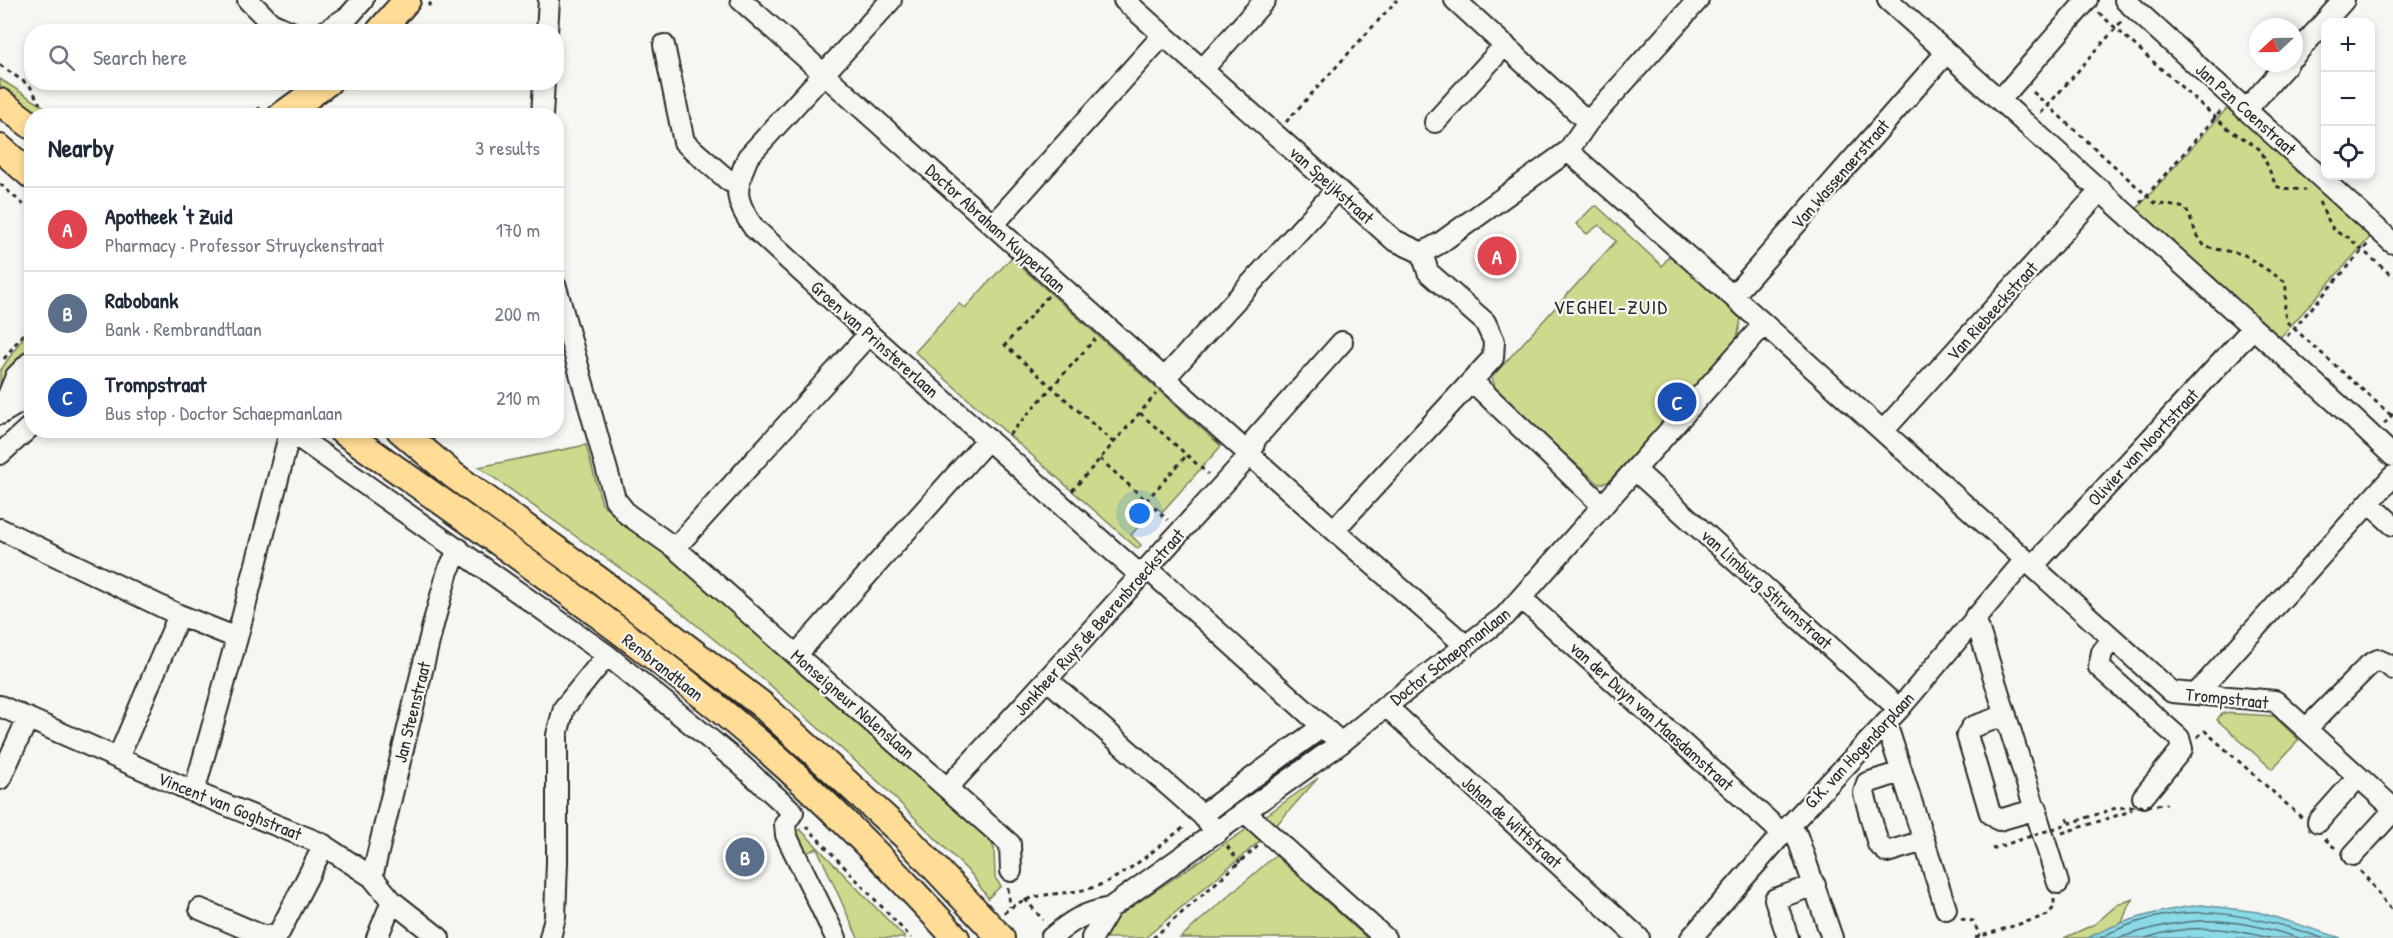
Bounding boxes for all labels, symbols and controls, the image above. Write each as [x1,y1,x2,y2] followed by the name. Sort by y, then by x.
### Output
[2249,18,2303,72] north arrow
[2321,18,2375,180] map controls
[2321,18,2375,72] button: +
[24,24,564,90] search box
[45,41,78,74] icon: search
[93,42,187,72] text: Search here
[2190,57,2302,161] street label: Jan Pzn Coenstraat
[2321,72,2375,126] button: −
[1785,113,1895,234] street label: Van Wassenaerstraat
[2321,126,2375,180] button: locate
[48,130,114,165] text: Nearby
[475,134,540,161] text: 3 results
[1284,140,1380,230] street label: van Speijkstraat
[920,158,1072,298] street label: Doctor Abraham Kuyperlaan
[105,201,232,231] text: Apotheek 't Zuid
[63,216,72,243] text: A
[496,216,540,243] text: 170 m
[105,231,384,258] text: Pharmacy · Professor Struyckenstraat
[1478,234,1516,278] pin: A
[1941,255,2044,366] street label: Van Riebeeckstraat
[805,275,945,403] street label: Groen van Prinstererlaan
[105,285,178,315] text: Rabobank
[1553,293,1669,320] district label: VEGHEL-ZUID
[62,300,73,327] text: B
[495,300,540,327] text: 200 m
[105,315,262,342] text: Bank · Rembrandtlaan
[105,369,206,399] text: Trompstraat
[1658,380,1696,424] pin: C
[2082,382,2205,511] street label: Olivier van Noortstraat
[62,384,73,411] text: C
[496,384,540,411] text: 210 m
[105,399,343,426] text: Bus stop · Doctor Schaepmanlaan
[1125,499,1154,528] your location
[1008,522,1190,721] street label: Jonkheer Ruys de Beerenbroeckstraat
[1696,523,1839,655] street label: van Limburg Stirumstraat
[1385,601,1515,711] street label: Doctor Schaepmanlaan
[617,627,709,707] street label: Rembrandtlaan
[1565,636,1740,797] street label: van der Duyn van Maasdamstraat
[786,643,920,765] street label: Monseigneur Nolenslaan
[387,658,437,765] street label: Jan Steenstraat
[2184,681,2270,715] street label: Trompstraat
[1798,686,1920,814] street label: G.K. van Hogendorplaan
[154,766,306,847] street label: Vincent van Goghstraat
[1456,770,1568,874] street label: Johan de Wittstraat
[726,834,764,880] pin: B

